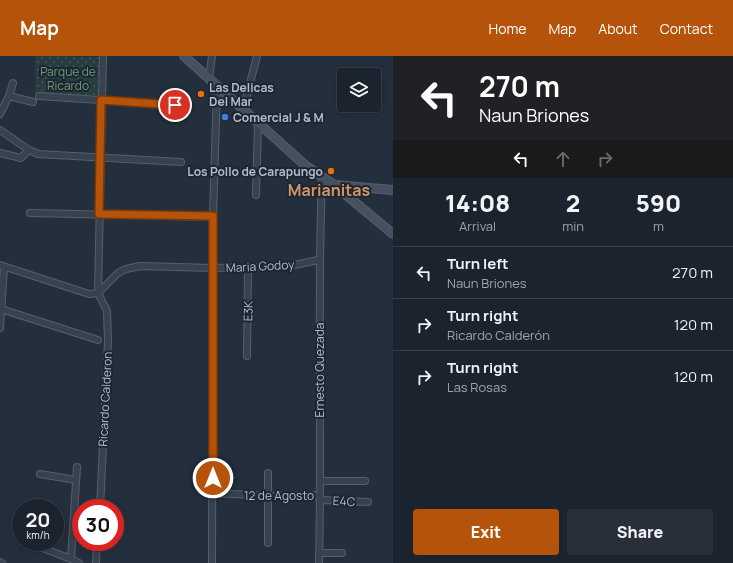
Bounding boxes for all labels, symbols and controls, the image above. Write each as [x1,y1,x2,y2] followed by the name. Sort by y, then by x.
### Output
[20,15,59,41] text: Map
[489,19,526,38] text: Home
[548,19,576,38] text: Map
[598,19,638,38] text: About
[660,19,713,38] text: Contact
[40,63,96,94] park label: Parque de Ricardo
[479,67,560,105] text: 270 m
[337,68,381,112] map controls
[337,68,381,112] button: layers
[413,72,465,124] icon: left
[209,79,274,110] place label: Las Delicas Del Mar
[158,88,192,122] pin
[196,89,206,99] marker: Las Delicas Del Mar
[164,94,186,116] icon: arrive
[479,103,589,127] text: Naun Briones
[233,109,324,126] place label: Comercial J & M
[220,112,230,122] marker: Comercial J & M
[510,148,532,170] icon: left
[552,148,574,170] icon: ahead
[594,148,616,170] icon: right
[187,163,323,180] place label: Los Pollo de Carapungo
[326,166,336,176] marker: Los Pollo de Carapungo
[288,179,370,201] district label: Marianitas
[445,186,510,219] text: 14:08
[566,186,580,219] text: 2
[636,186,681,219] text: 590
[459,217,496,235] text: Arrival
[562,217,584,235] text: min
[653,217,664,235] text: m
[447,253,509,274] text: Turn left
[225,256,295,276] street label: Maria Godoy
[413,262,435,284] icon: left
[672,262,713,283] text: 270 m
[447,274,527,292] text: Naun Briones
[239,300,257,321] street label: E3K
[447,305,518,326] text: Turn right
[413,314,435,336] icon: right
[674,314,713,335] text: 120 m
[311,323,328,417] street label: Ernesto Quezada
[447,326,550,344] text: Ricardo Calderón
[94,351,116,447] street label: Ricardo Calderon
[447,357,518,378] text: Turn right
[413,366,435,388] icon: right
[674,366,713,387] text: 120 m
[447,378,507,396] text: Las Rosas
[192,457,234,499] position arrow
[244,487,314,504] street label: 12 de Agosto
[332,492,356,510] street label: E4C
[72,499,124,551] speed limit sign: 30
[25,506,51,533] text: 20
[413,509,559,555] button: Exit
[567,509,713,555] button: Share
[26,528,50,542] text: km/h

